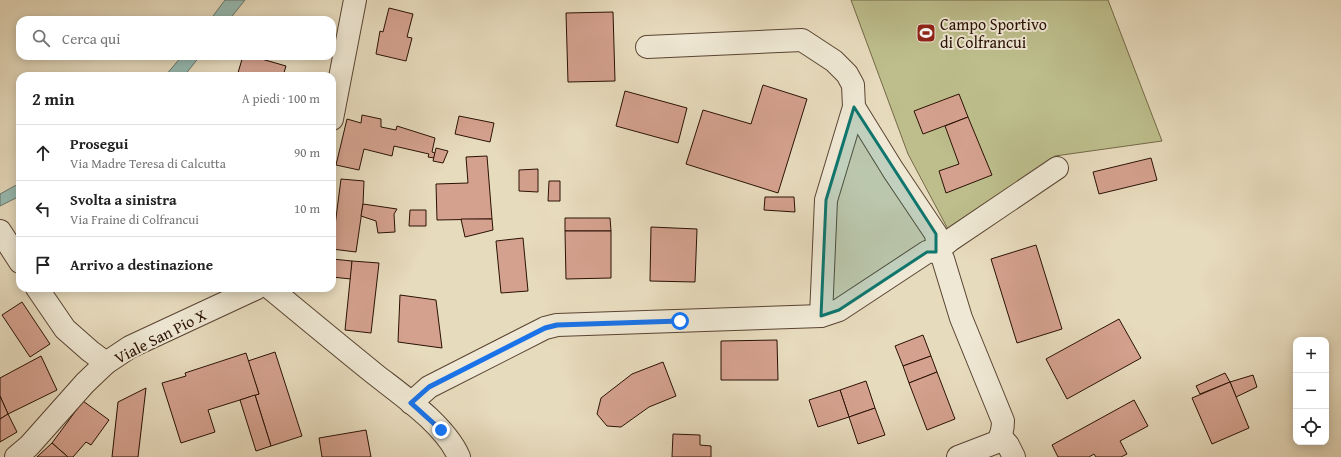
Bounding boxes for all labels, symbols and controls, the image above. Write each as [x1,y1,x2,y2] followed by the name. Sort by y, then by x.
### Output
[940,12,1047,54] place label: Campo Sportivo di Colfrancui
[16,16,336,60] search box
[915,22,937,44] sports icon: Campo Sportivo di Colfrancui
[30,27,52,49] icon: search
[62,28,120,49] text: Cerca qui
[32,86,74,111] text: 2 min
[242,89,320,108] text: A piedi · 100 m
[70,133,128,154] text: Prosegui
[32,142,54,164] icon: ahead
[294,143,320,162] text: 90 m
[70,154,226,173] text: Via Madre Teresa di Calcutta
[70,189,177,210] text: Svolta a sinistra
[32,198,54,220] icon: left
[294,199,320,218] text: 10 m
[70,210,199,229] text: Via Fraine di Colfrancui
[32,254,54,276] icon: arrive
[70,254,213,275] text: Arrivo a destinazione
[110,302,210,370] street label: Viale San Pio X
[671,312,689,330] route start
[1293,337,1329,445] map controls
[1293,337,1329,373] button: +
[1293,373,1329,409] button: −
[1293,409,1329,445] button: locate
[432,421,450,439] route end

